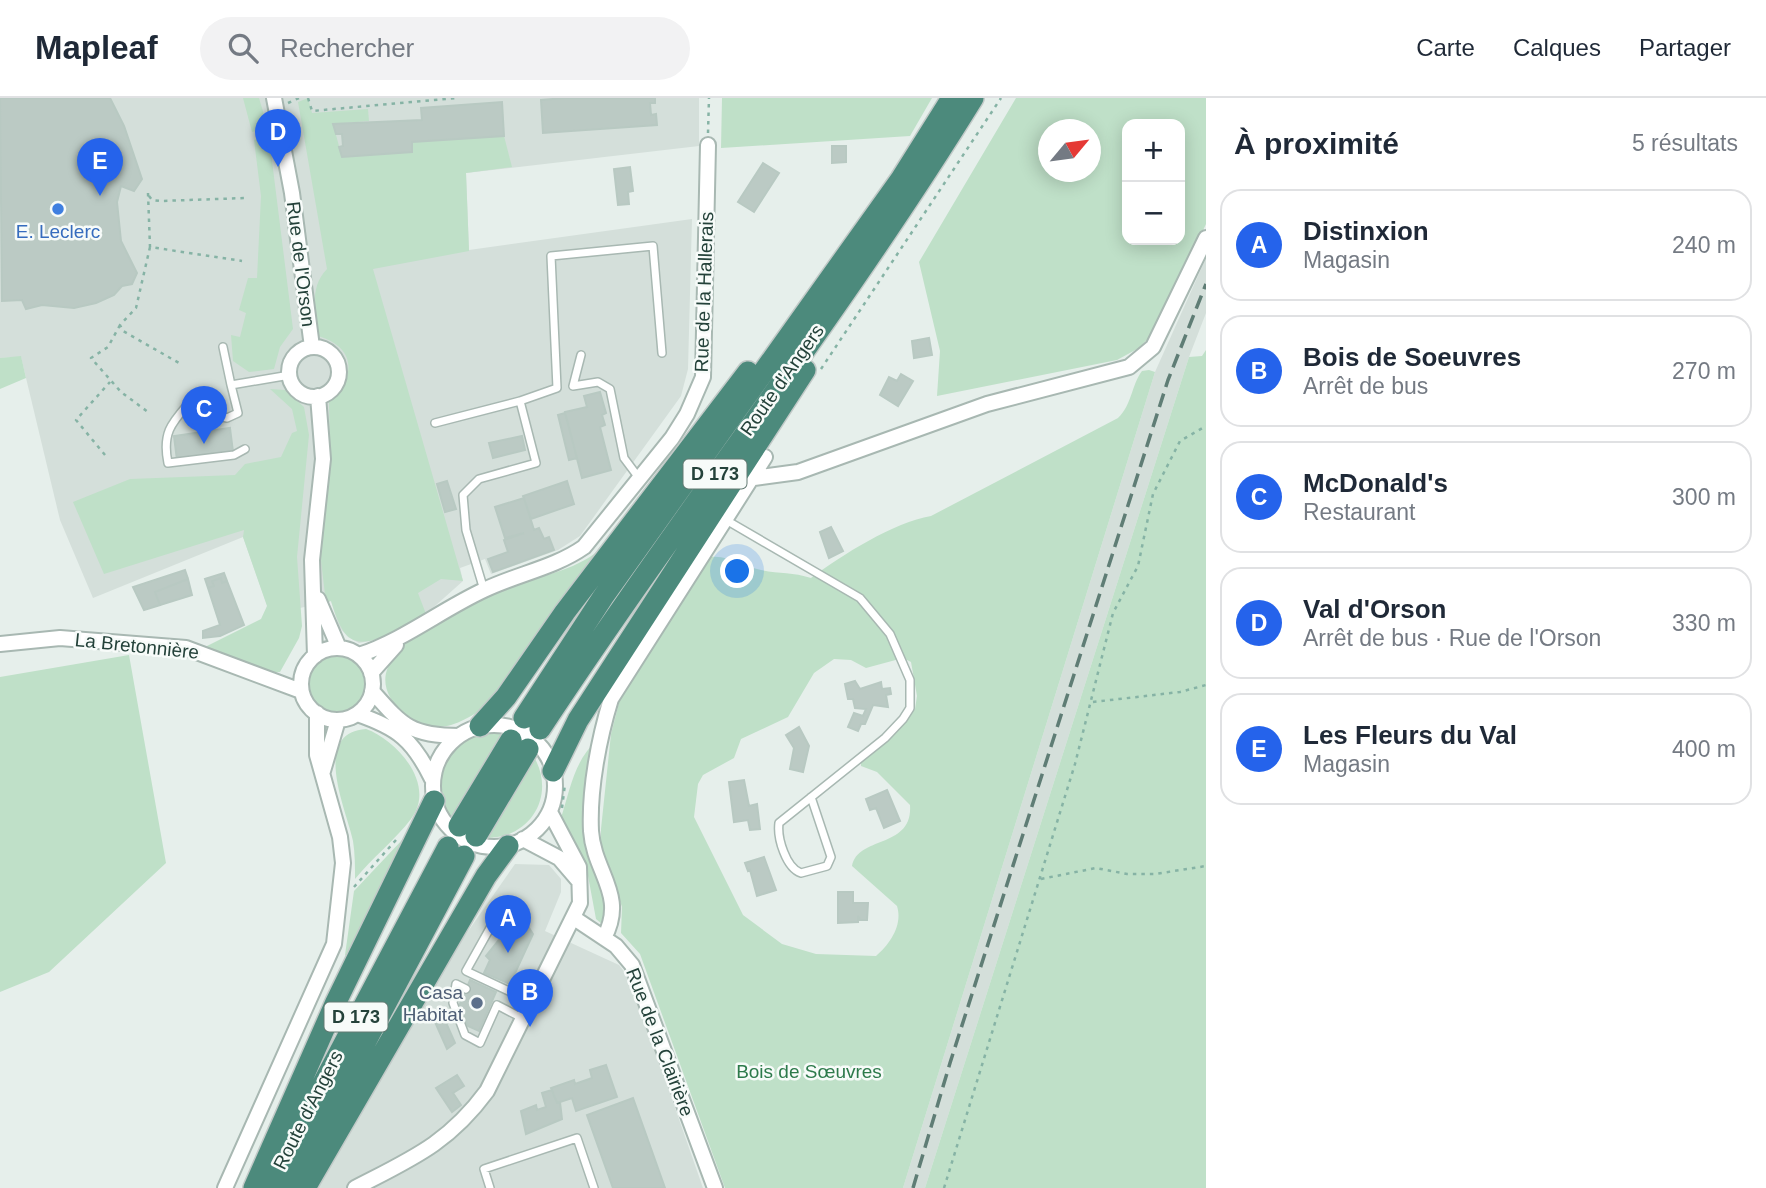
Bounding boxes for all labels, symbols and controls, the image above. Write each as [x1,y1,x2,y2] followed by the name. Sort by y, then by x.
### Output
[200,17,690,80] search box
[35,29,158,66] text: Mapleaf
[224,29,262,67] icon: search
[280,33,414,63] text: Rechercher
[1416,34,1475,61] text: Carte
[1513,34,1601,61] text: Calques
[1639,34,1731,61] text: Partager
[255,109,301,167] pin: D
[1038,119,1101,182] north arrow
[1122,119,1185,245] map controls
[1122,119,1185,182] button: +
[1234,127,1399,160] text: À proximité
[1632,130,1738,156] text: 5 résultats
[77,138,123,196] pin: E
[1122,182,1185,245] button: −
[283,200,319,328] street label: Rue de l'Orson
[50,201,66,217] marker: E. Leclerc
[691,211,717,373] street label: Rue de la Hallerais
[1303,216,1429,246] text: Distinxion
[16,221,100,242] place label: E. Leclerc
[1251,232,1267,258] text: A
[1672,232,1736,258] text: 240 m
[1303,247,1390,273] text: Magasin
[736,321,828,439] street label: Route d'Angers
[1303,342,1521,372] text: Bois de Soeuvres
[1251,358,1267,384] text: B
[1672,358,1736,384] text: 270 m
[1303,373,1428,399] text: Arrêt de bus
[181,386,227,444] pin: C
[684,460,746,488] road number: D 173
[1303,468,1448,498] text: McDonald's
[1251,484,1267,510] text: C
[1672,484,1736,510] text: 300 m
[1303,499,1416,525] text: Restaurant
[720,554,754,588] your location
[1303,594,1446,624] text: Val d'Orson
[1251,610,1267,636] text: D
[1672,610,1736,636] text: 330 m
[1303,625,1601,651] text: Arrêt de bus · Rue de l'Orson
[74,629,200,663] street label: La Bretonnière
[1303,720,1517,750] text: Les Fleurs du Val
[1251,736,1267,762] text: E
[1672,736,1736,762] text: 400 m
[1303,751,1390,777] text: Magasin
[485,895,531,953] pin: A
[622,965,698,1119] street label: Rue de la Clairière
[507,969,553,1027] pin: B
[403,982,464,1025] place label: Casa Habitat
[469,995,485,1011] marker: Casa Habitat
[324,1002,388,1032] road number: D 173
[269,1047,347,1173] street label: Route d'Angers
[736,1061,882,1082] park label: Bois de Sœuvres

